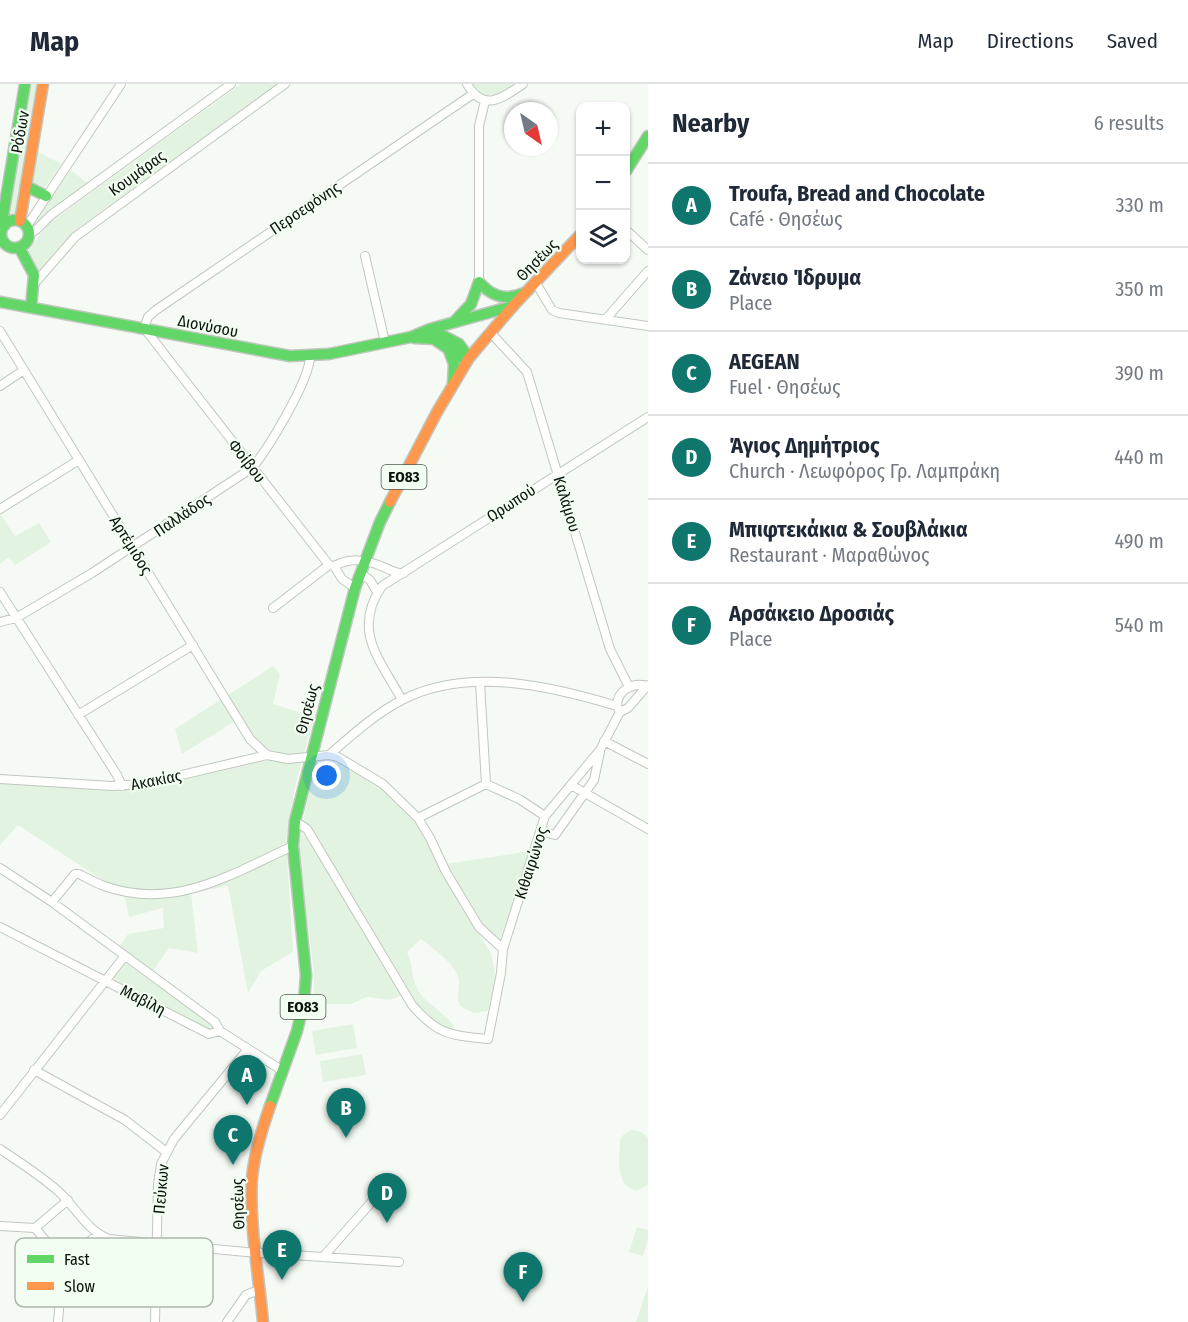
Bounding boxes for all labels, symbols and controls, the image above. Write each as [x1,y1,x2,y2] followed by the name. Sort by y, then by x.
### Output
[30,25,79,58] text: Map
[917,28,954,54] text: Map
[987,28,1074,54] text: Directions
[1107,28,1158,54] text: Saved
[504,102,558,156] north arrow
[576,102,630,264] map controls
[576,102,630,156] button: +
[672,108,749,139] text: Nearby
[7,109,33,155] street label: Ρόδων
[1094,111,1164,135] text: 6 results
[105,146,169,200] street label: Κουμάρας
[576,156,630,210] button: −
[266,177,344,239] street label: Περσεφόνης
[729,180,985,207] text: Troufa, Bread and Chocolate
[686,193,697,217] text: A
[1115,193,1164,217] text: 330 m
[729,207,842,231] text: Café · Θησέως
[576,210,630,264] button: layers
[512,235,562,285] street label: Θησέως
[729,264,861,291] text: Ζάνειο Ίδρυμα
[686,277,697,301] text: B
[1115,277,1164,301] text: 350 m
[729,291,772,315] text: Place
[176,311,240,341] street label: Διονύσου
[729,348,800,375] text: AEGEAN
[686,361,697,385] text: C
[1115,361,1164,385] text: 390 m
[729,375,840,399] text: Fuel · Θησέως
[729,432,879,459] text: Άγιος Δημήτριος
[224,436,270,486] street label: Φοίβου
[686,445,697,469] text: D
[1114,445,1164,469] text: 440 m
[729,459,1000,483] text: Church · Λεωφόρος Γρ. Λαμπράκη
[382,465,426,489] road number: ΕΟ83
[550,474,584,534] street label: Καλάμου
[483,480,539,526] street label: Ωρωπού
[150,489,214,541] street label: Παλλάδος
[106,512,156,578] street label: Αρτέμιδος
[729,516,968,543] text: Μπιφτεκάκια & Σουβλάκια
[687,529,696,553] text: E
[1114,529,1164,553] text: 490 m
[729,543,929,567] text: Restaurant · Μαραθώνος
[729,600,894,627] text: Αρσάκειο Δροσιάς
[687,613,696,637] text: F
[1115,613,1164,637] text: 540 m
[729,627,772,651] text: Place
[291,682,323,736] street label: Θησέως
[312,761,341,790] your location
[129,766,183,794] street label: Ακακίας
[510,824,552,901] street label: Κιθαιρώνος
[117,981,169,1019] street label: Μαβίλη
[280,995,326,1019] road number: ΕΟ83
[228,1056,266,1105] pin: A
[326,1088,366,1138] pin: B
[214,1116,252,1165] pin: C
[149,1163,173,1215] street label: Πεύκων
[368,1174,406,1223] pin: D
[228,1178,248,1230] street label: Θησέως
[262,1230,302,1280] pin: E
[15,1238,213,1307] legend
[64,1250,91,1269] text: Fast
[504,1252,542,1302] pin: F
[64,1277,95,1296] text: Slow

